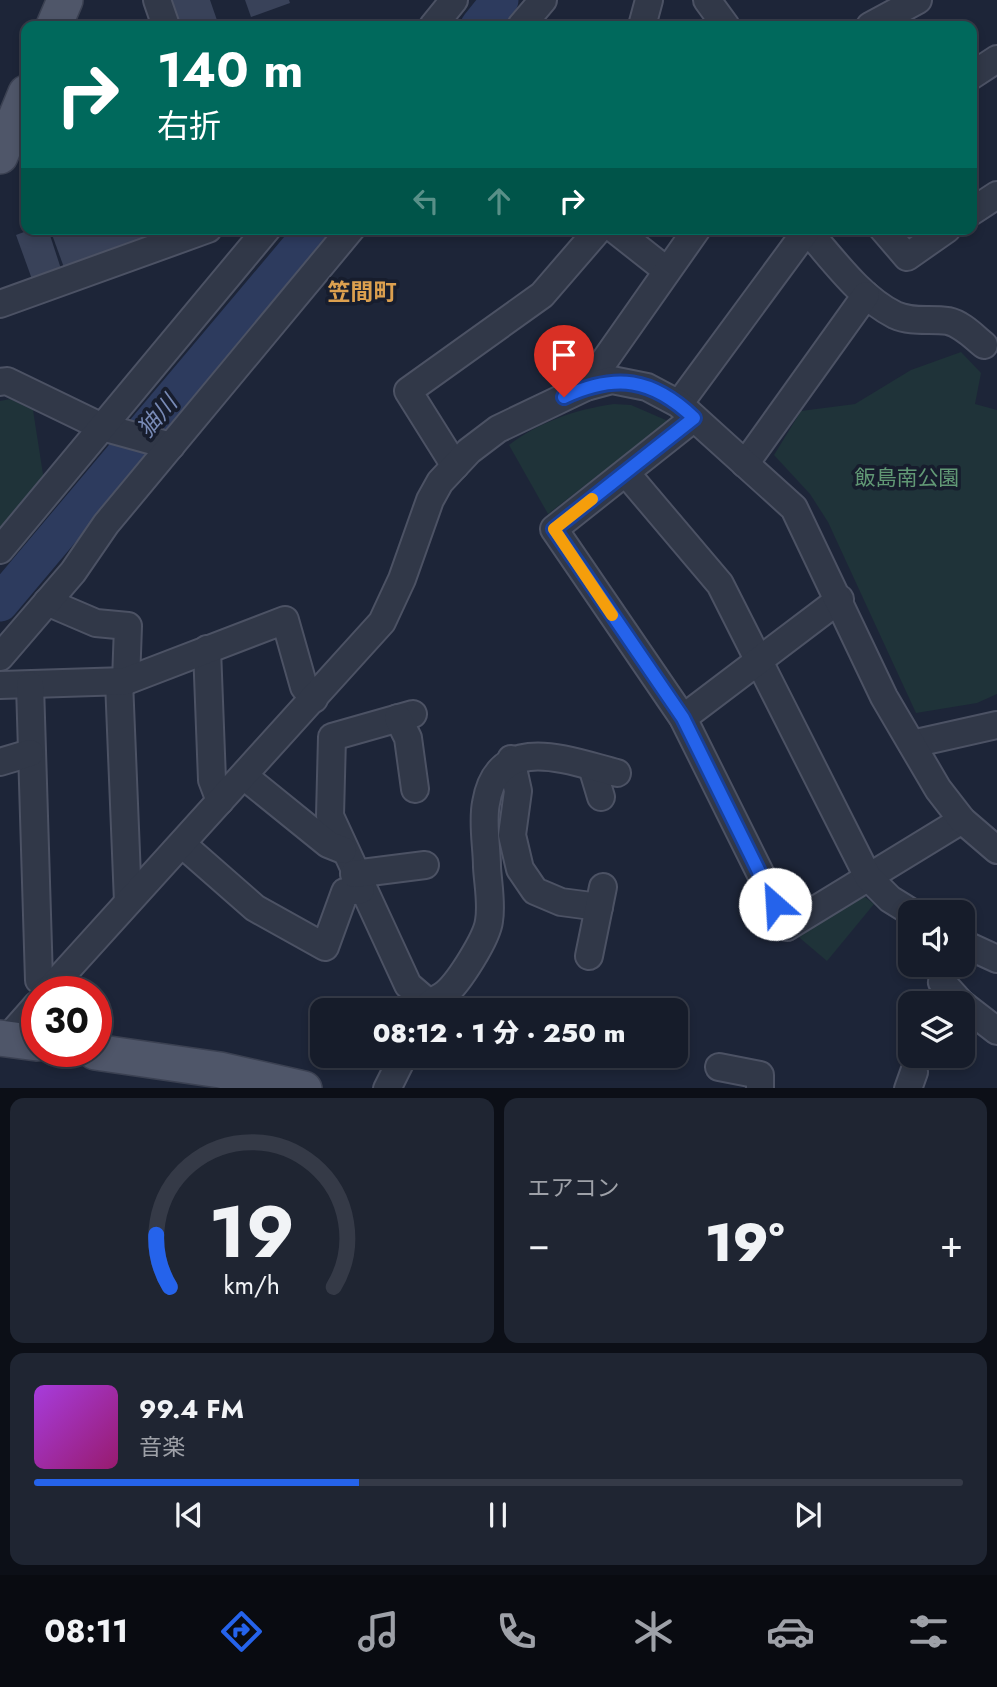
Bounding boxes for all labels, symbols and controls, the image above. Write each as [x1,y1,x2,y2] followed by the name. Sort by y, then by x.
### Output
[157,35,303,105] text: 140 m
[42,49,133,140] icon: right
[157,103,221,149] text: 右折
[407,182,445,220] icon: left
[480,182,518,220] icon: ahead
[553,182,591,220] icon: right
[328,275,397,309] district label: 笠間町
[534,325,594,397] pin
[545,336,583,374] icon: arrive
[129,385,187,445] water label: 㹨川
[855,463,960,493] park label: 飯島南公園
[738,867,812,941] position arrow
[898,900,975,1068] map controls
[898,900,975,977] button: sound
[21,976,112,1067] speed limit sign: 30
[898,991,975,1068] button: layers
[373,1014,625,1052] text: 08:12 · 1 分 · 250 m
[528,1171,620,1205] text: エアコン
[209,1179,295,1284] text: 19
[705,1205,784,1281] text: 19°
[528,1216,550,1271] text: −
[940,1216,963,1271] text: +
[223,1266,280,1302] text: km/h
[139,1390,244,1428] text: 99.4 FM
[139,1430,185,1464] text: 音楽
[170,1496,208,1534] icon: previous
[479,1496,517,1534] icon: pause
[789,1496,827,1534] icon: next
[217,1607,266,1656] icon: directions
[354,1607,403,1656] icon: music
[492,1607,541,1656] icon: phone
[629,1607,678,1656] icon: climate
[766,1607,815,1656] icon: car
[904,1607,953,1656] icon: filters
[44,1608,128,1654] text: 08:11

